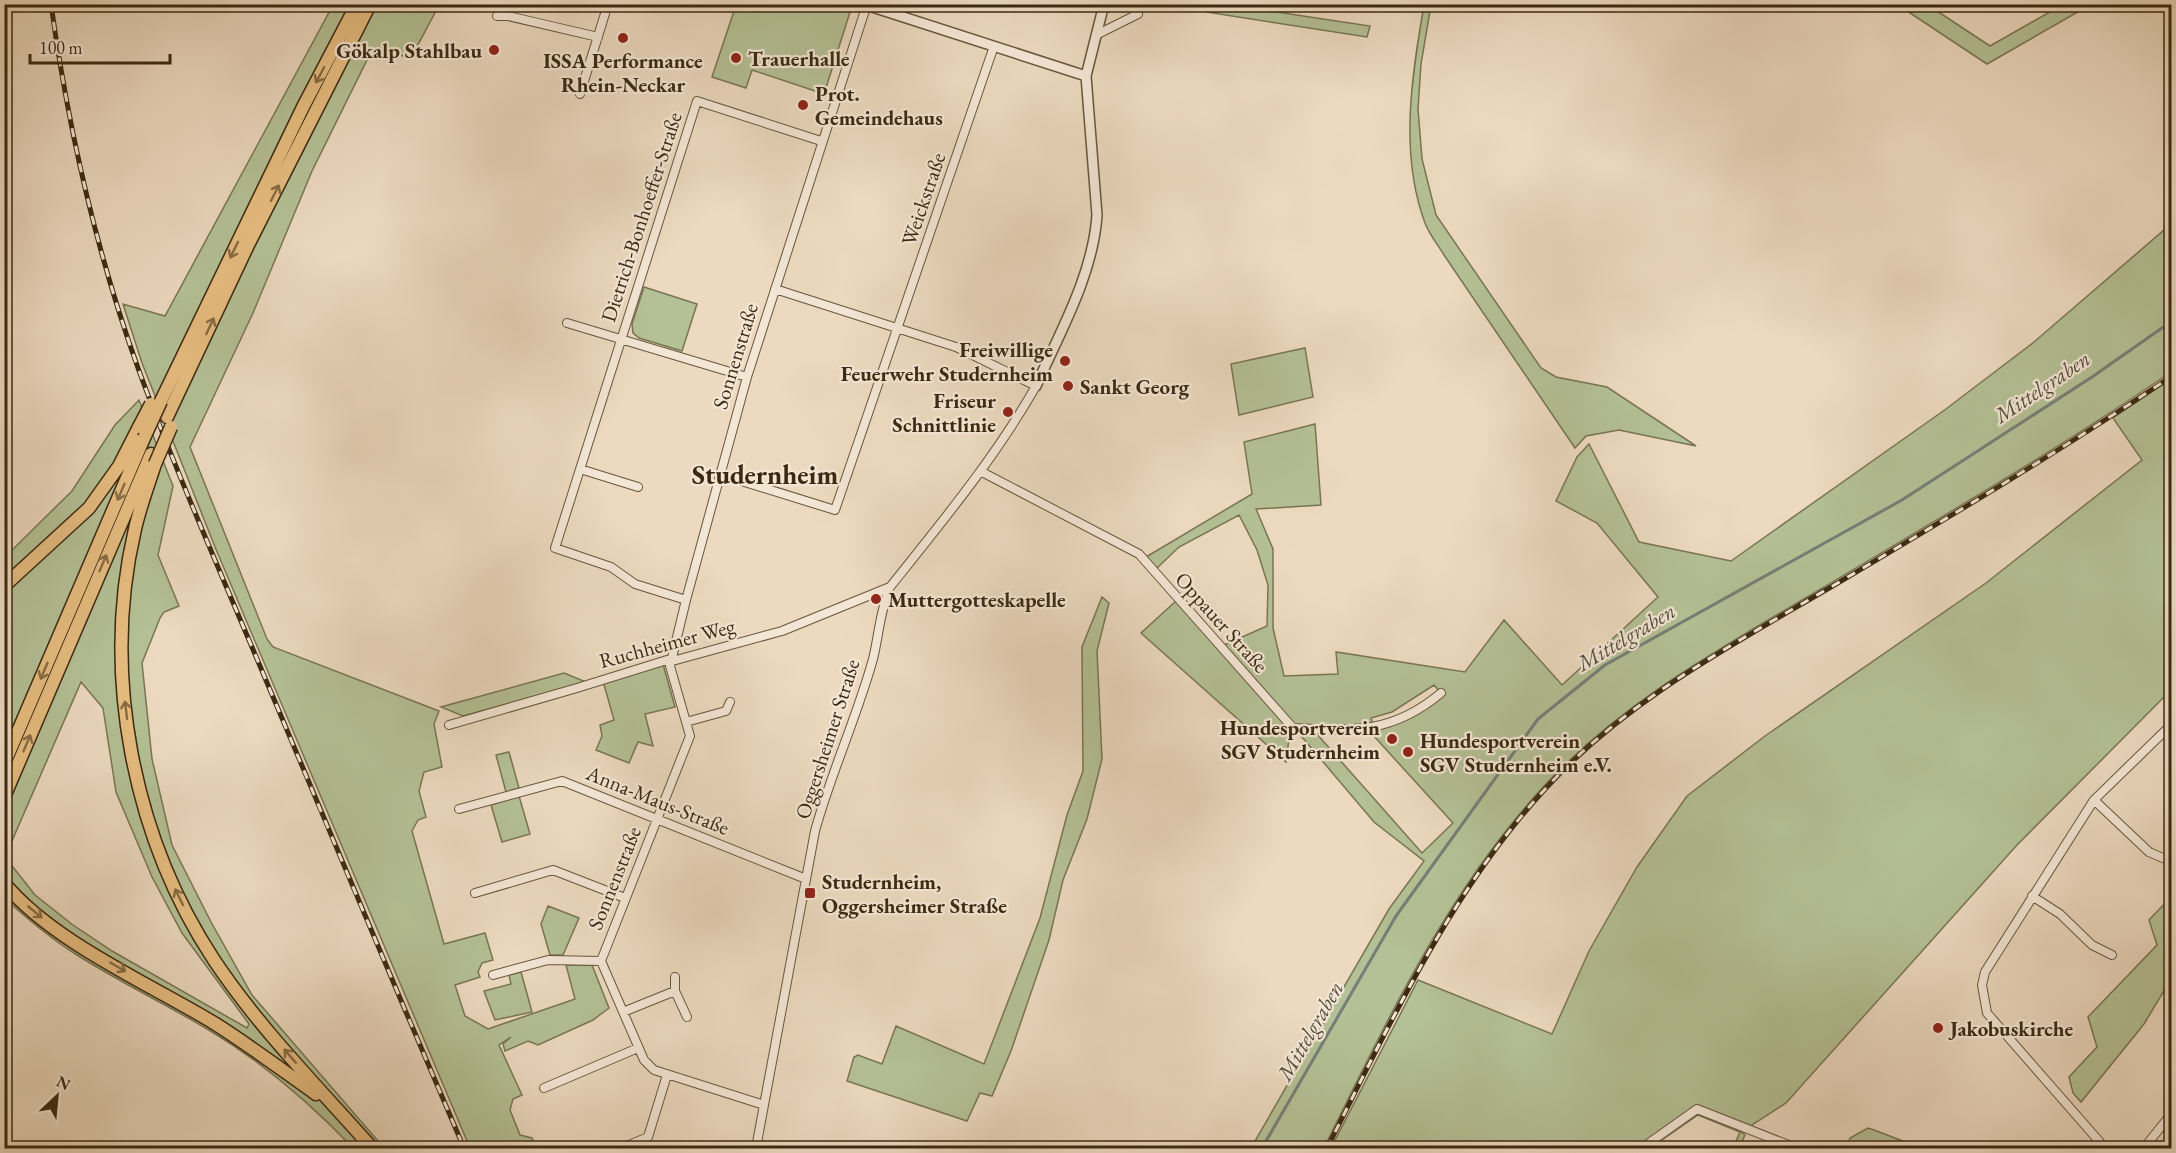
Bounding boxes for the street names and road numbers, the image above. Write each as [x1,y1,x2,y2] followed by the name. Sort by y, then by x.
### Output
[594,109,688,325] street label: Dietrich-Bonhoeffer-Straße
[895,149,951,249] street label: Weickstraße
[706,300,764,412] street label: Sonnenstraße
[1170,566,1274,678] street label: Oppauer Straße
[596,612,739,674] street label: Ruchheimer Weg
[788,656,866,822] street label: Oggersheimer Straße
[582,759,733,841] street label: Anna-Maus-Straße
[581,822,647,934] street label: Sonnenstraße

